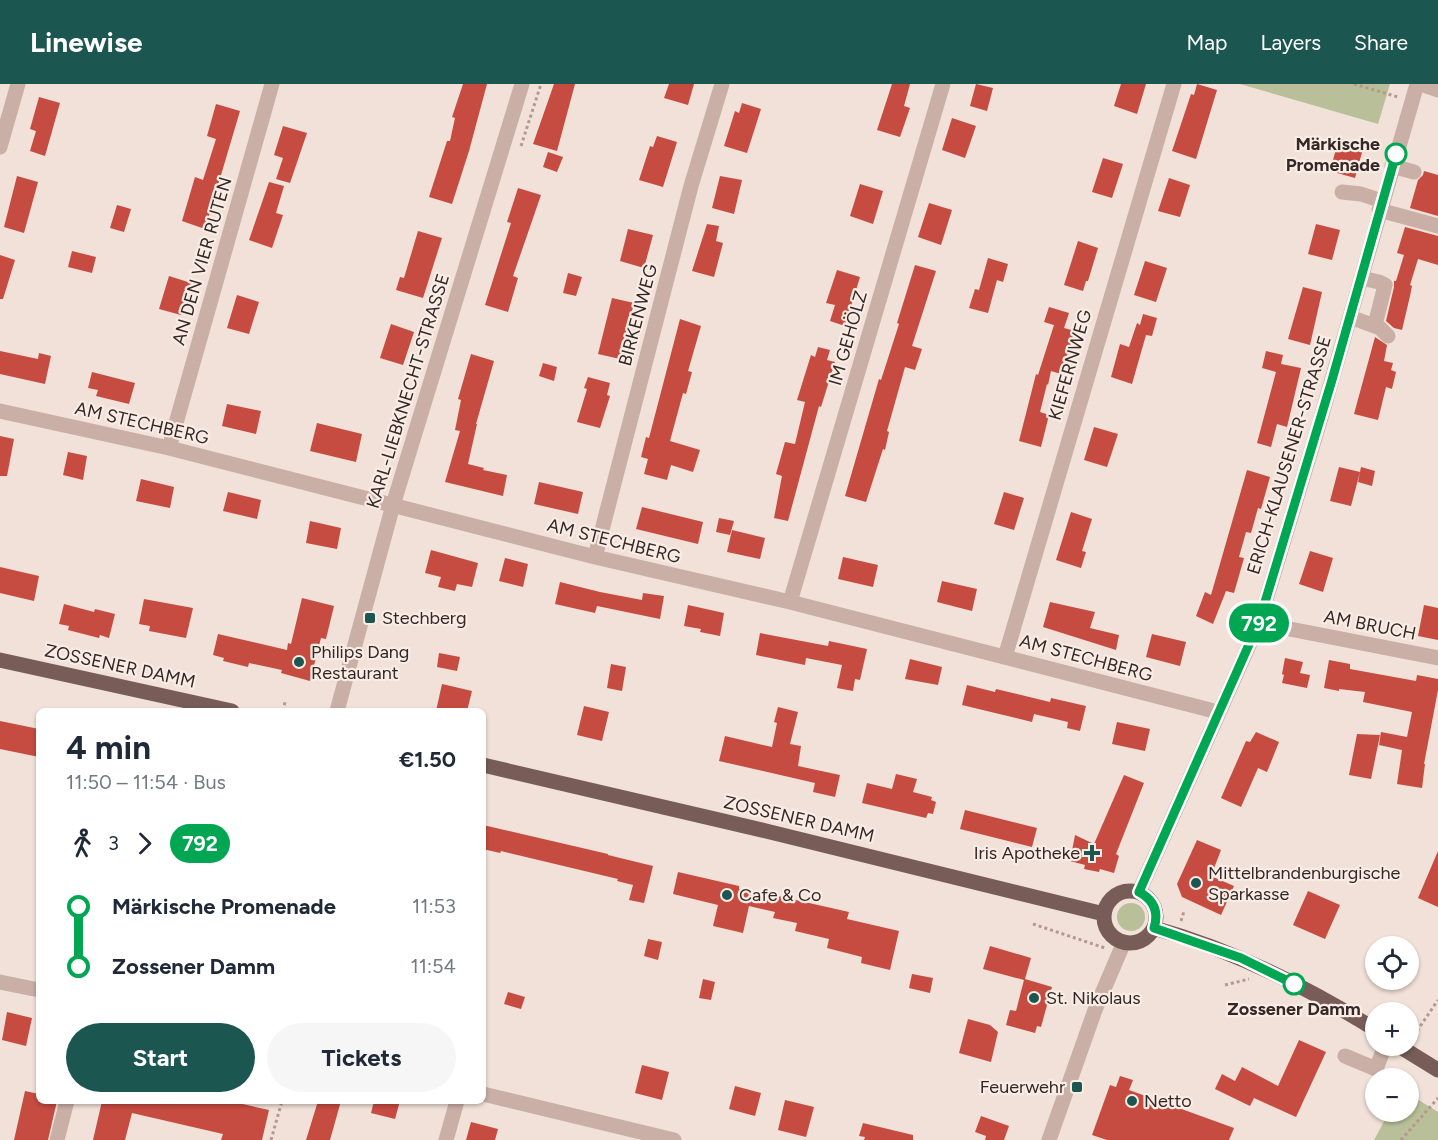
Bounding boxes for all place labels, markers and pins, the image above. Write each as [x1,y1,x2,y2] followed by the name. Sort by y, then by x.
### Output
[1286,133,1380,176] place label: Märkische Promenade
[1385,143,1407,165] marker: Märkische Promenade
[382,607,466,629] place label: Stechberg
[363,611,377,625] marker: Stechberg
[311,641,409,684] place label: Philips Dang Restaurant
[292,655,306,669] marker: Philips Dang Restaurant
[974,842,1080,864] place label: Iris Apotheke
[1085,846,1099,860] marker: Iris Apotheke
[1208,862,1401,905] place label: Mittelbrandenburgische Sparkasse
[1189,876,1203,890] marker: Mittelbrandenburgische Sparkasse
[739,884,821,906] place label: Cafe & Co
[720,888,734,902] marker: Cafe & Co
[1283,973,1305,995] marker: Zossener Damm
[1046,987,1141,1009] place label: St. Nikolaus
[1027,991,1041,1005] marker: St. Nikolaus
[1227,998,1361,1020] place label: Zossener Damm
[980,1076,1065,1098] place label: Feuerwehr
[1070,1080,1084,1094] marker: Feuerwehr
[1144,1090,1192,1112] place label: Netto
[1125,1094,1139,1108] marker: Netto

